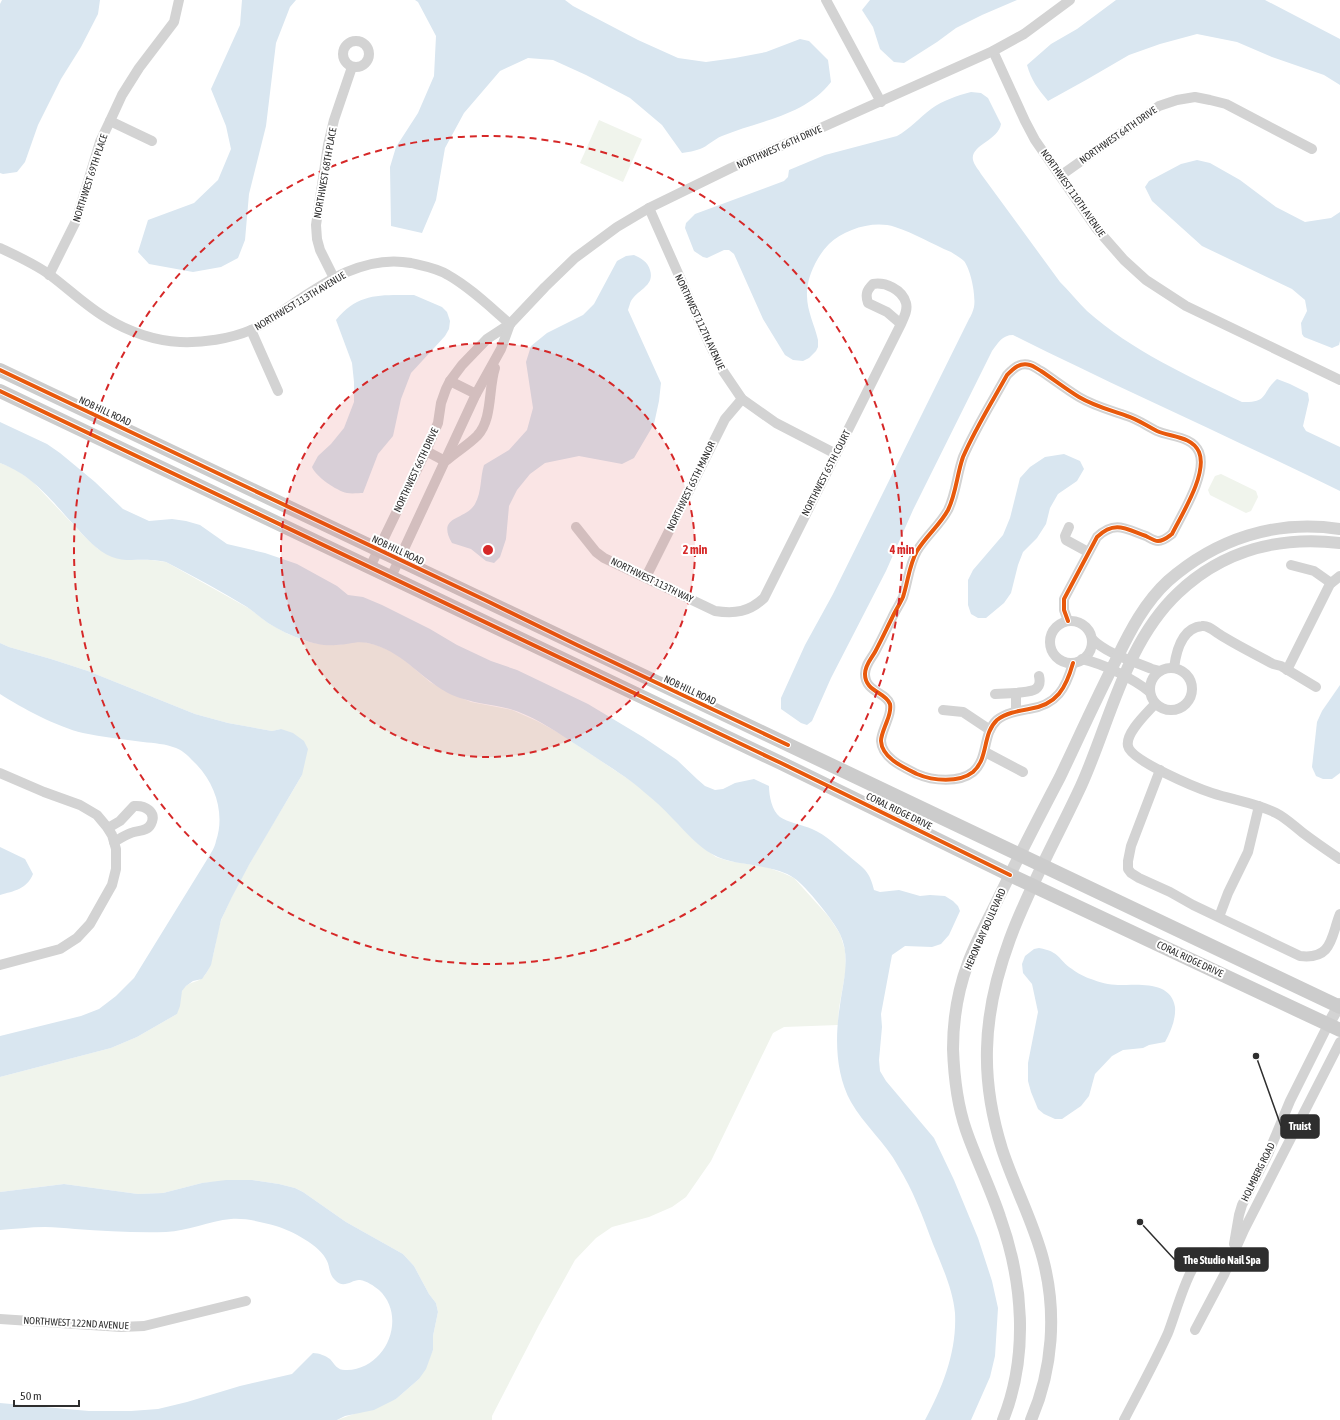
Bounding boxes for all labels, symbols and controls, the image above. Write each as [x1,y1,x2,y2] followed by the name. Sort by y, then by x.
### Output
[1077,104,1159,166] street label: NORTHWEST 64TH DRIVE
[735,123,824,171] street label: NORTHWEST 66TH DRIVE
[312,126,339,219] street label: NORTHWEST 68TH PLACE
[71,132,110,223] street label: NORTHWEST 69TH PLACE
[1039,147,1108,239] street label: NORTHWEST 110TH AVENUE
[253,269,348,332] street label: NORTHWEST 113TH AVENUE
[673,273,727,372] street label: NORTHWEST 112TH AVENUE
[77,394,133,428] street label: NOB HILL ROAD
[392,425,441,514] street label: NORTHWEST 66TH DRIVE
[800,428,853,518] street label: NORTHWEST 65TH COURT
[665,440,717,532] street label: NORTHWEST 65TH MANOR
[370,533,426,567] street label: NOB HILL ROAD
[481,543,495,557] centre of rings
[683,543,707,557] text: 2 min
[889,543,914,557] text: 4 min
[609,555,695,605] street label: NORTHWEST 113TH WAY
[662,673,718,707] street label: NOB HILL ROAD
[864,790,934,832] street label: CORAL RIDGE DRIVE
[962,886,1008,971] street label: HERON BAY BOULEVARD
[1155,939,1225,979] street label: CORAL RIDGE DRIVE
[1281,1115,1319,1138] callout: Truist
[1289,1120,1312,1132] text: Truist
[1239,1140,1277,1203] street label: HOLMBERG ROAD
[1175,1248,1268,1271] callout: The Studio Nail Spa
[1183,1254,1261,1266] text: The Studio Nail Spa
[23,1315,130,1331] street label: NORTHWEST 122ND AVENUE
[14,1382,79,1408] scale bar
[20,1389,42,1403] text: 50 m

